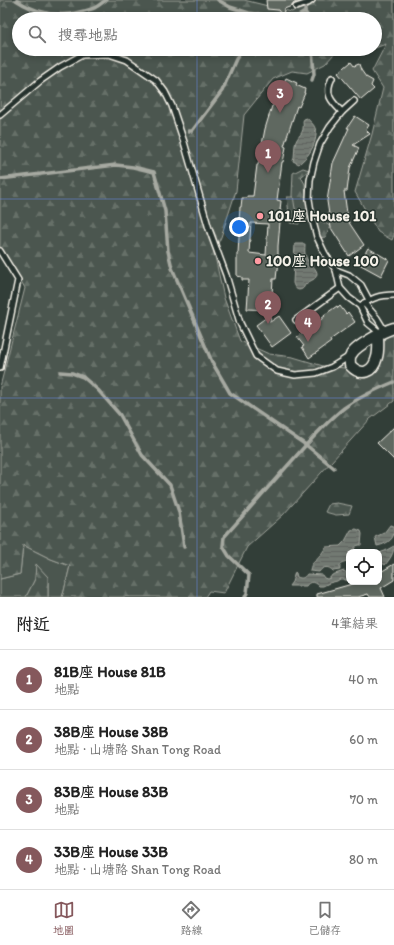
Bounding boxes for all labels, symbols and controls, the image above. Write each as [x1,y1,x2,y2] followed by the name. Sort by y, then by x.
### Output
[12,12,382,56] search box
[26,23,48,45] icon: search
[58,26,118,44] text: 搜尋地點
[267,80,293,113] pin: 3
[255,140,281,173] pin: 1
[268,207,376,225] place label: 101座 House 101
[255,211,265,221] marker: 101座 House 101
[229,217,249,237] your location
[266,252,379,270] place label: 100座 House 100
[253,256,263,266] marker: 100座 House 100
[255,291,281,324] pin: 2
[295,309,321,342] pin: 4
[346,549,382,585] map controls
[346,549,382,585] button: locate
[16,614,50,634] text: 附近
[331,616,378,631] text: 4筆結果
[54,663,166,681] text: 81B座 House 81B
[26,672,32,687] text: 1
[348,672,378,687] text: 40 m
[54,682,80,697] text: 地點
[54,723,168,741] text: 38B座 House 38B
[26,732,32,747] text: 2
[349,732,378,747] text: 60 m
[54,742,221,757] text: 地點 · 山塘路 Shan Tong Road
[54,783,168,801] text: 83B座 House 83B
[25,792,33,807] text: 3
[350,792,378,807] text: 70 m
[54,802,80,817] text: 地點
[54,843,168,861] text: 33B座 House 33B
[25,852,33,867] text: 4
[349,852,378,867] text: 80 m
[54,862,221,877] text: 地點 · 山塘路 Shan Tong Road
[53,899,75,937] tab: 地圖
[180,899,202,937] tab: 路線
[308,899,341,937] tab: 已儲存

